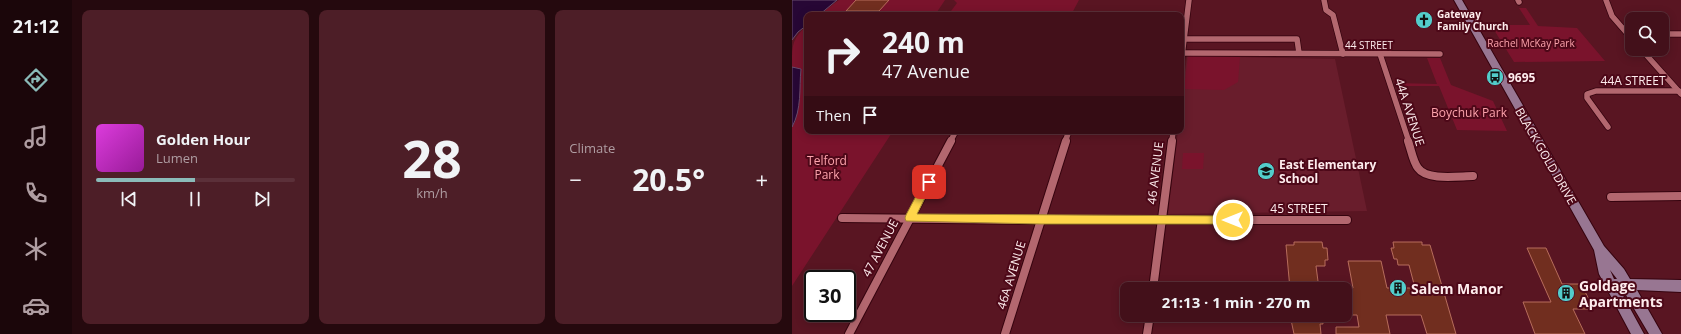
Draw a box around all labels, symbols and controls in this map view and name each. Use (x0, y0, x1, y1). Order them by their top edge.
place label: Gateway Family Church (1437, 7, 1509, 33)
church icon: Gateway Family Church (1414, 10, 1434, 30)
map controls (1625, 12, 1669, 56)
button: search (1625, 12, 1669, 56)
text: 21:12 (13, 14, 59, 38)
text: 240 m (882, 23, 965, 61)
icon: right (816, 28, 868, 80)
park label: Rachel McKay Park (1487, 36, 1575, 50)
street label: 44 STREET (1345, 38, 1393, 52)
text: 47 Avenue (882, 59, 970, 83)
icon: directions (22, 66, 50, 94)
bus stop icon: 9695 (1485, 67, 1505, 87)
place label: 9695 (1508, 69, 1536, 86)
street label: 44A STREET (1601, 72, 1666, 89)
street label: 44A AVENUE (1391, 76, 1429, 148)
icon: arrive (859, 104, 881, 126)
park label: Boychuk Park (1431, 104, 1508, 121)
text: Then (816, 105, 851, 125)
street label: BLACK GOLD DRIVE (1511, 105, 1581, 207)
text: 28 (402, 122, 462, 193)
icon: music (22, 123, 50, 151)
text: Golden Hour (156, 129, 250, 149)
text: Climate (569, 139, 615, 157)
street label: 46 AVENUE (1143, 141, 1167, 205)
text: Lumen (156, 149, 198, 167)
park label: Telford Park (807, 152, 847, 183)
place label: East Elementary School (1279, 156, 1376, 187)
text: 20.5° (632, 159, 705, 200)
school or university icon: East Elementary School (1256, 161, 1276, 181)
text: − (569, 164, 582, 194)
text: + (755, 164, 768, 194)
pin (912, 165, 946, 199)
icon: arrive (918, 171, 940, 193)
icon: phone (22, 179, 50, 207)
text: km/h (416, 184, 448, 202)
icon: previous (118, 188, 140, 210)
icon: pause (184, 188, 206, 210)
icon: next (251, 188, 273, 210)
position arrow (1212, 199, 1254, 241)
street label: 45 STREET (1270, 200, 1328, 217)
street label: 47 AVENUE (858, 216, 902, 280)
icon: climate (22, 235, 50, 263)
street label: 46A AVENUE (993, 239, 1029, 311)
speed limit sign: 30 (804, 270, 856, 322)
place label: Goldage Apartments (1579, 276, 1663, 311)
building icon: Salem Manor (1388, 278, 1408, 298)
place label: Salem Manor (1411, 279, 1504, 298)
building icon: Goldage Apartments (1556, 283, 1576, 303)
icon: car (22, 292, 50, 320)
text: 21:13 · 1 min · 270 m (1162, 292, 1310, 312)

